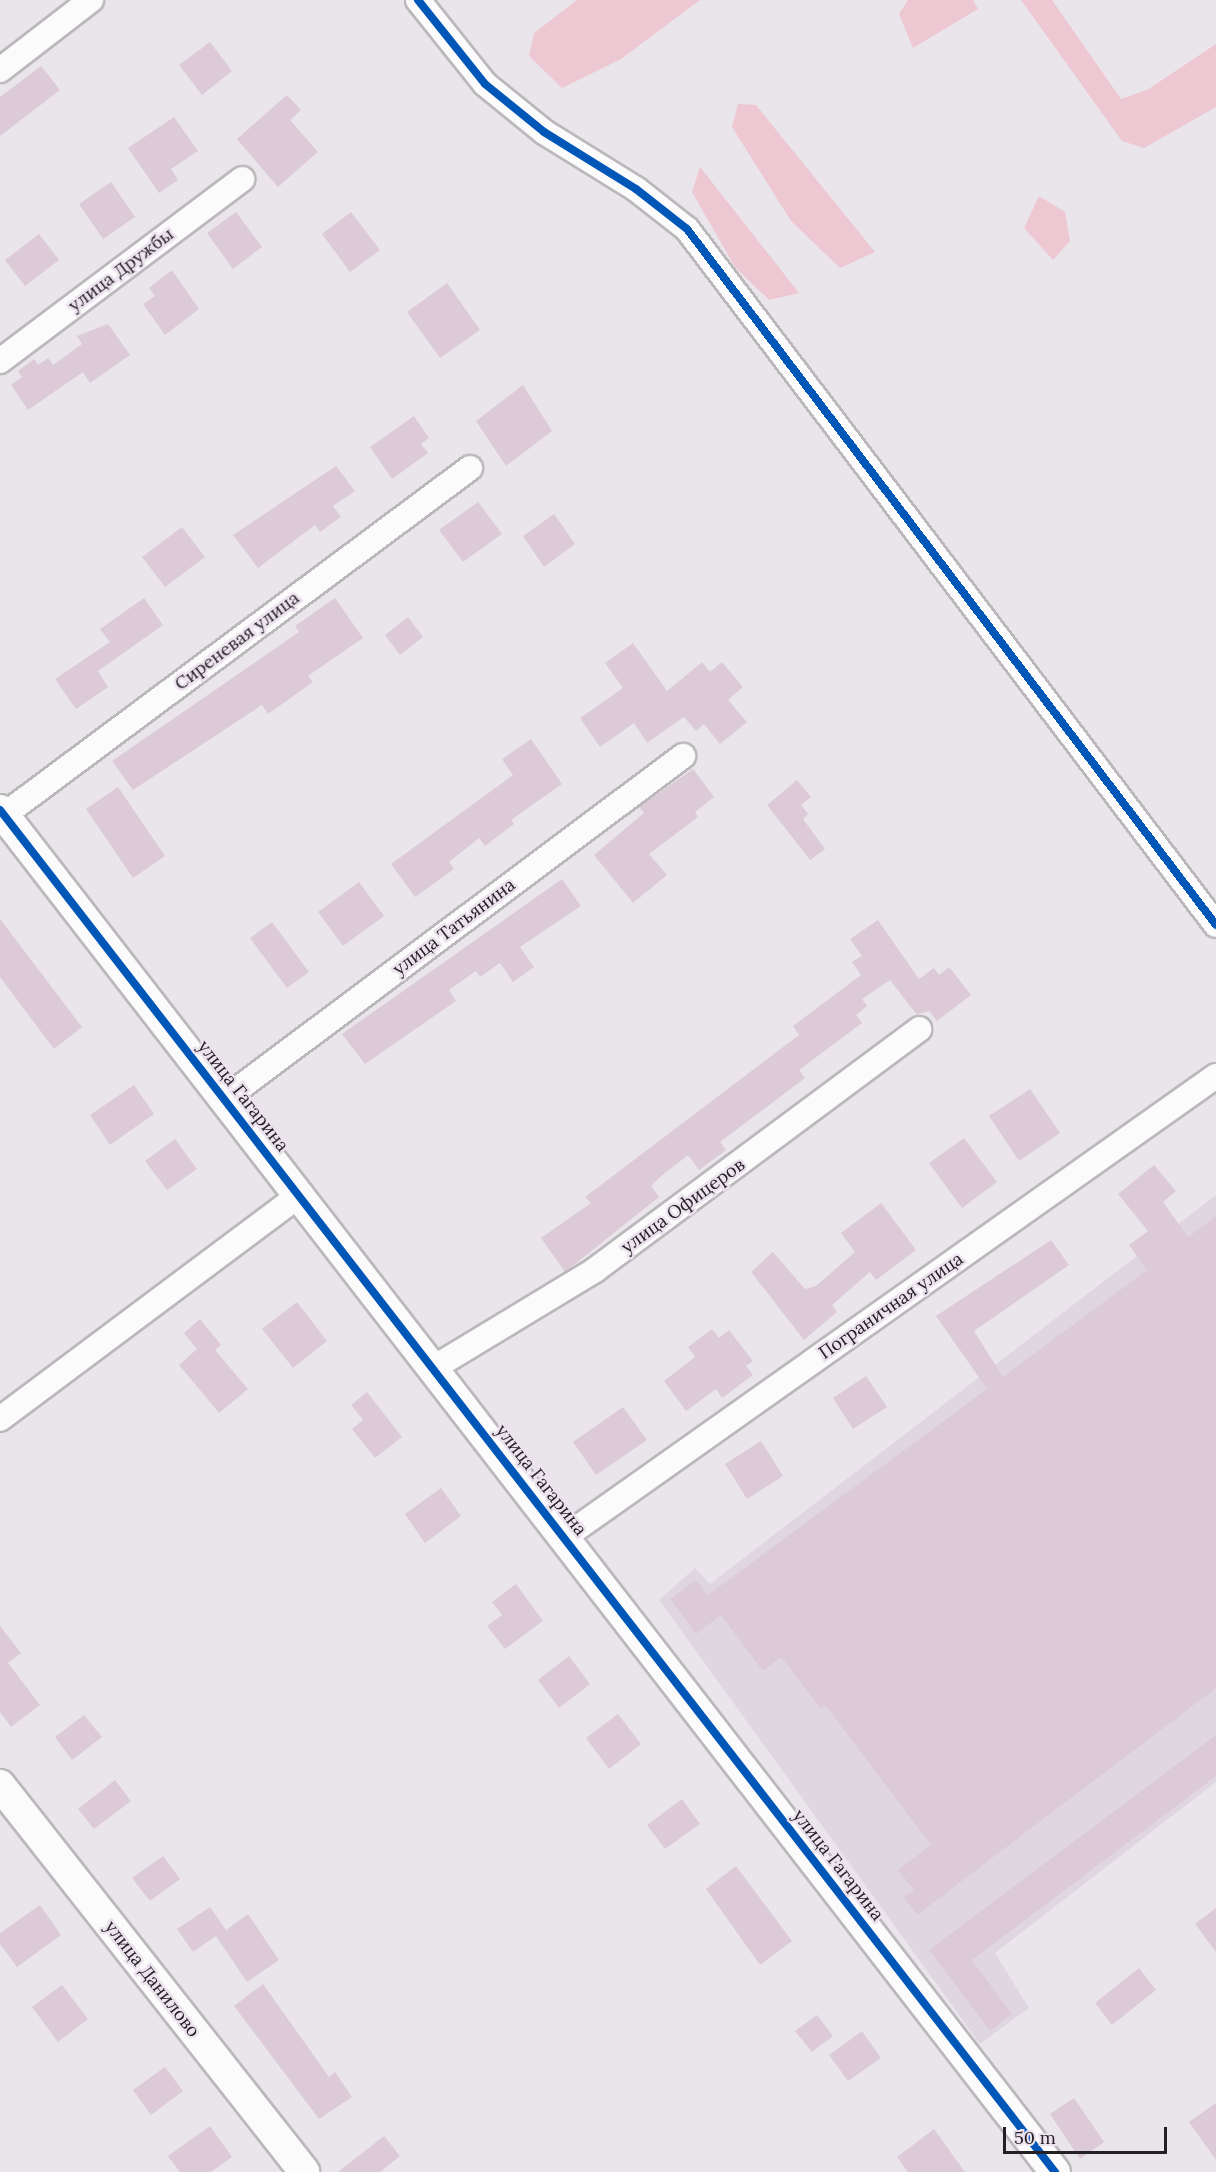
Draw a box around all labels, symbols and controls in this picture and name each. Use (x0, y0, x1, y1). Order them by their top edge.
street label: улица Дружбы (64, 223, 178, 317)
street label: Сиреневая улица (170, 587, 304, 695)
street label: улица Татьянина (389, 874, 519, 980)
street label: улица Гагарина (193, 1036, 293, 1156)
street label: улица Офицеров (617, 1154, 749, 1258)
street label: Пограничная улица (815, 1248, 967, 1364)
street label: улица Гагарина (491, 1420, 591, 1540)
street label: улица Гагарина (788, 1805, 888, 1925)
street label: улица Данилово (100, 1916, 204, 2042)
scale bar (1006, 2115, 1170, 2153)
text: 50 m (1014, 2126, 1056, 2149)

